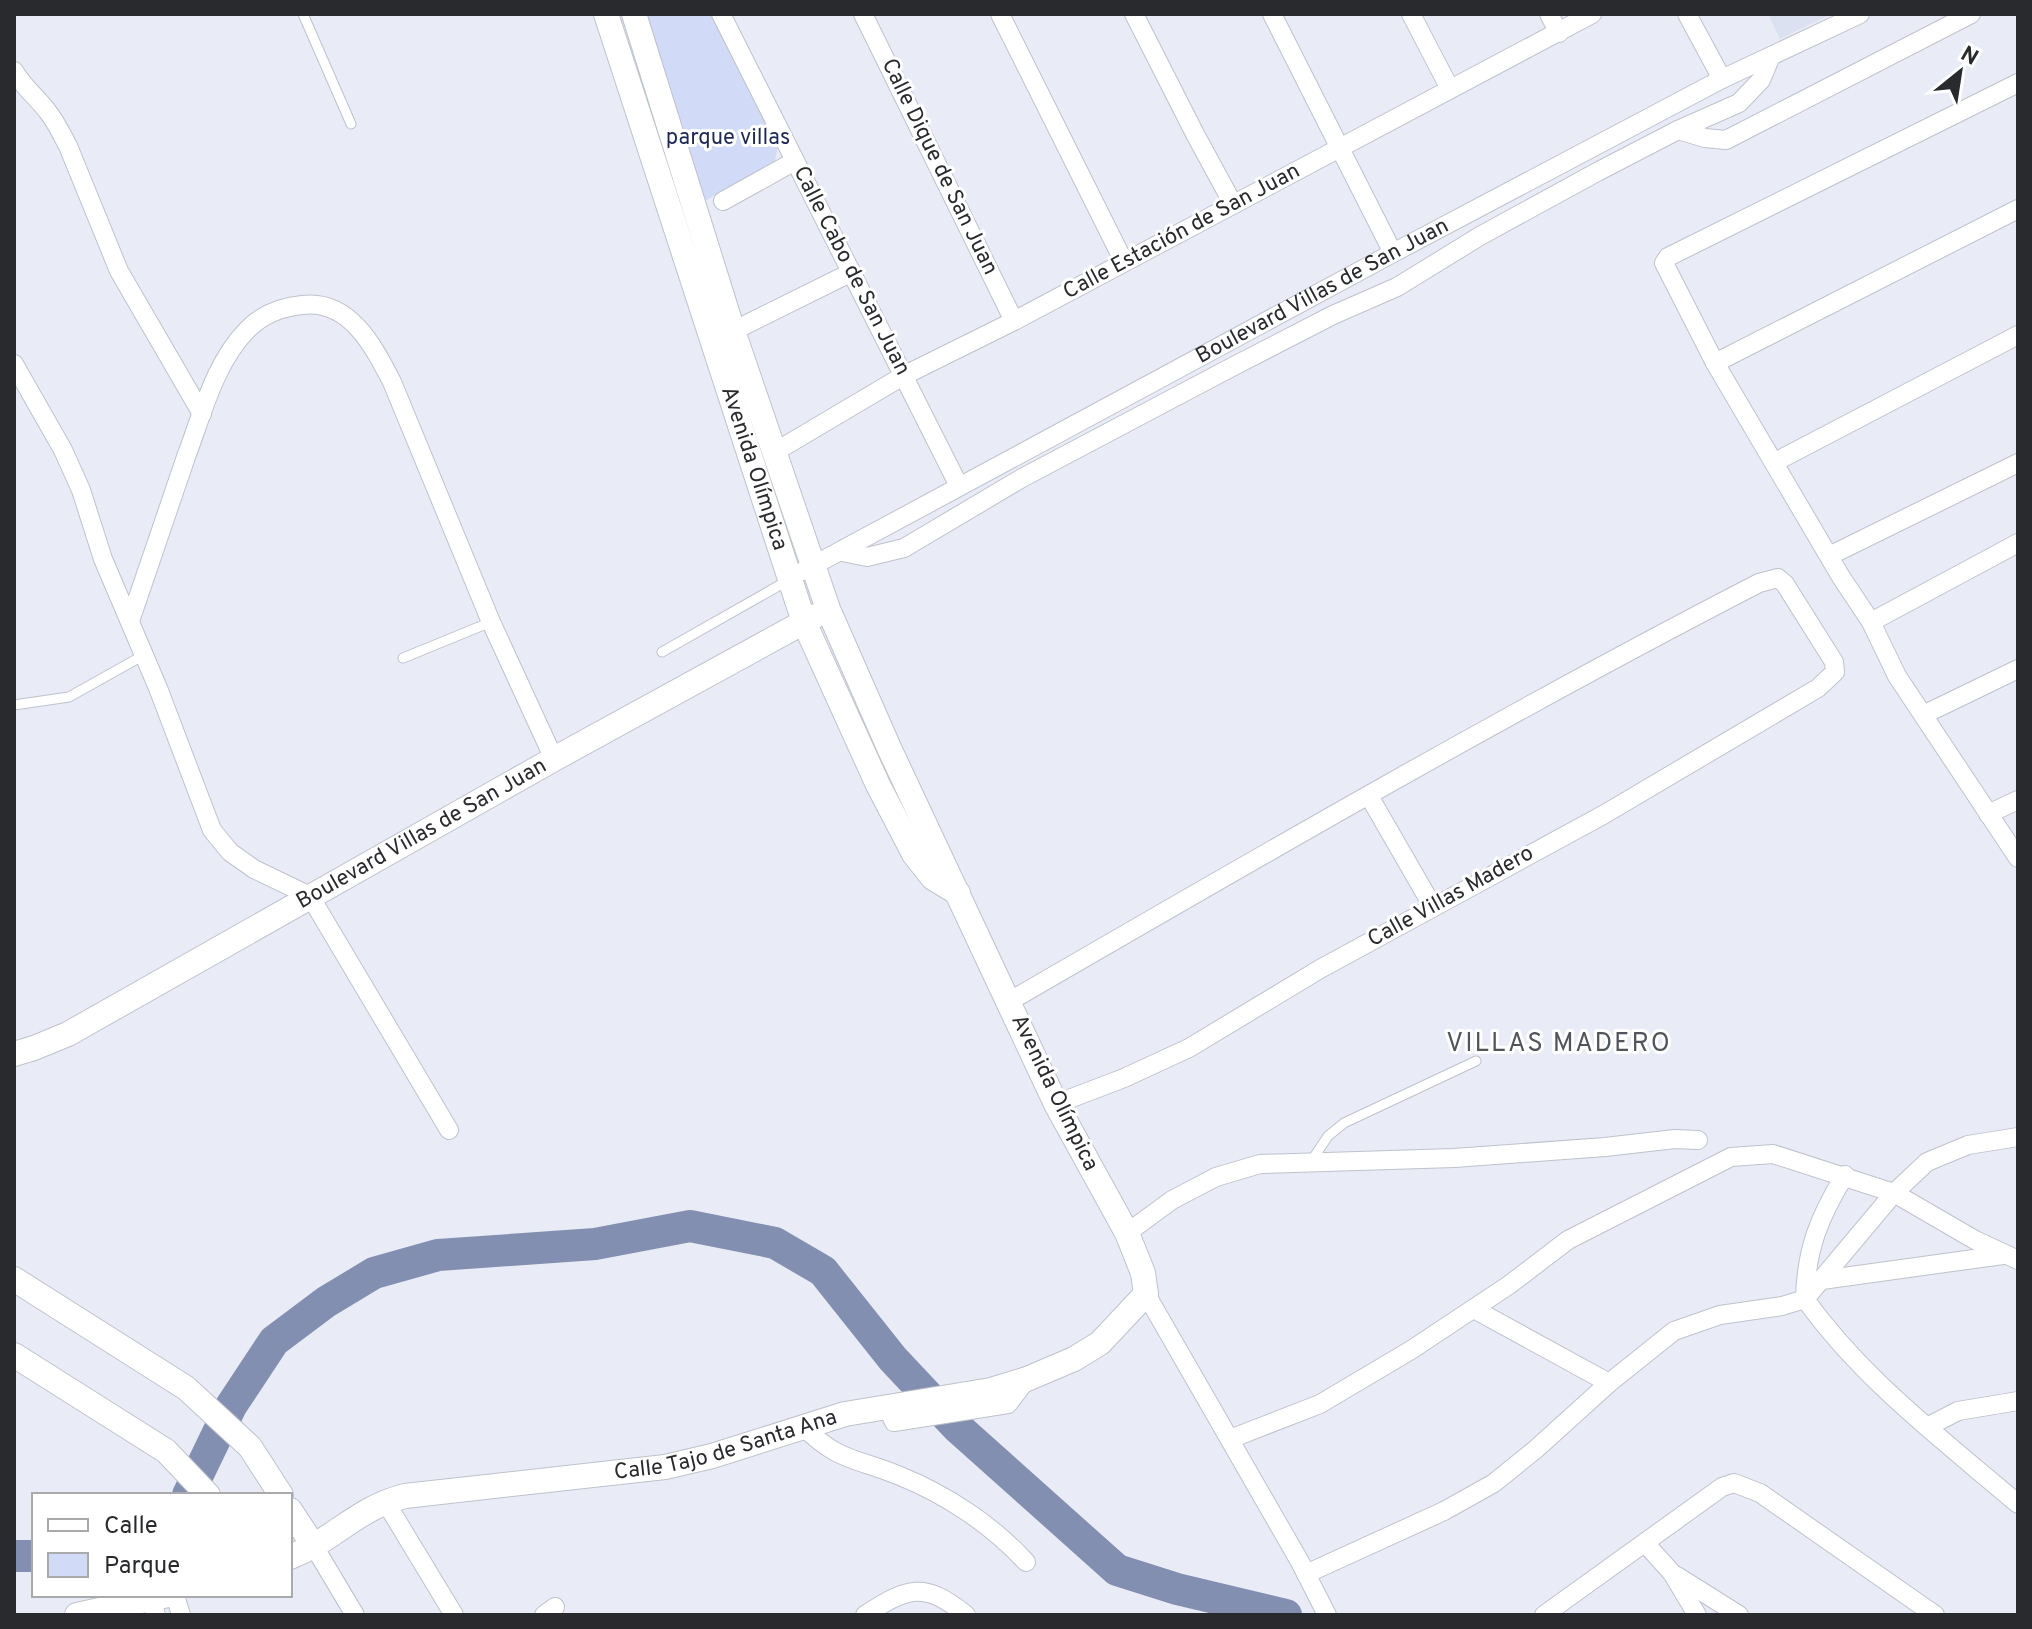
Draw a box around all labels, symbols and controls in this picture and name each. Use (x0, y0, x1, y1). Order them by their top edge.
north arrow (1920, 32, 2000, 112)
text: N (1955, 41, 1982, 72)
street label: Calle Dique de San Juan (875, 54, 1003, 280)
park label: parque villas (666, 125, 790, 152)
street label: Calle Estación de San Juan (1059, 158, 1305, 306)
street label: Calle Cabo de San Juan (787, 162, 915, 380)
street label: Boulevard Villas de San Juan (1191, 212, 1454, 370)
street label: Avenida Olímpica (715, 383, 793, 554)
street label: Boulevard Villas de San Juan (292, 752, 552, 915)
street label: Calle Villas Madero (1363, 840, 1539, 954)
street label: Avenida Olímpica (1004, 1010, 1104, 1176)
district label: VILLAS MADERO (1446, 1028, 1672, 1061)
street label: Calle Tajo de Santa Ana (613, 1404, 840, 1486)
legend (32, 1493, 292, 1597)
text: Calle (104, 1512, 158, 1542)
text: Parque (104, 1552, 180, 1582)

